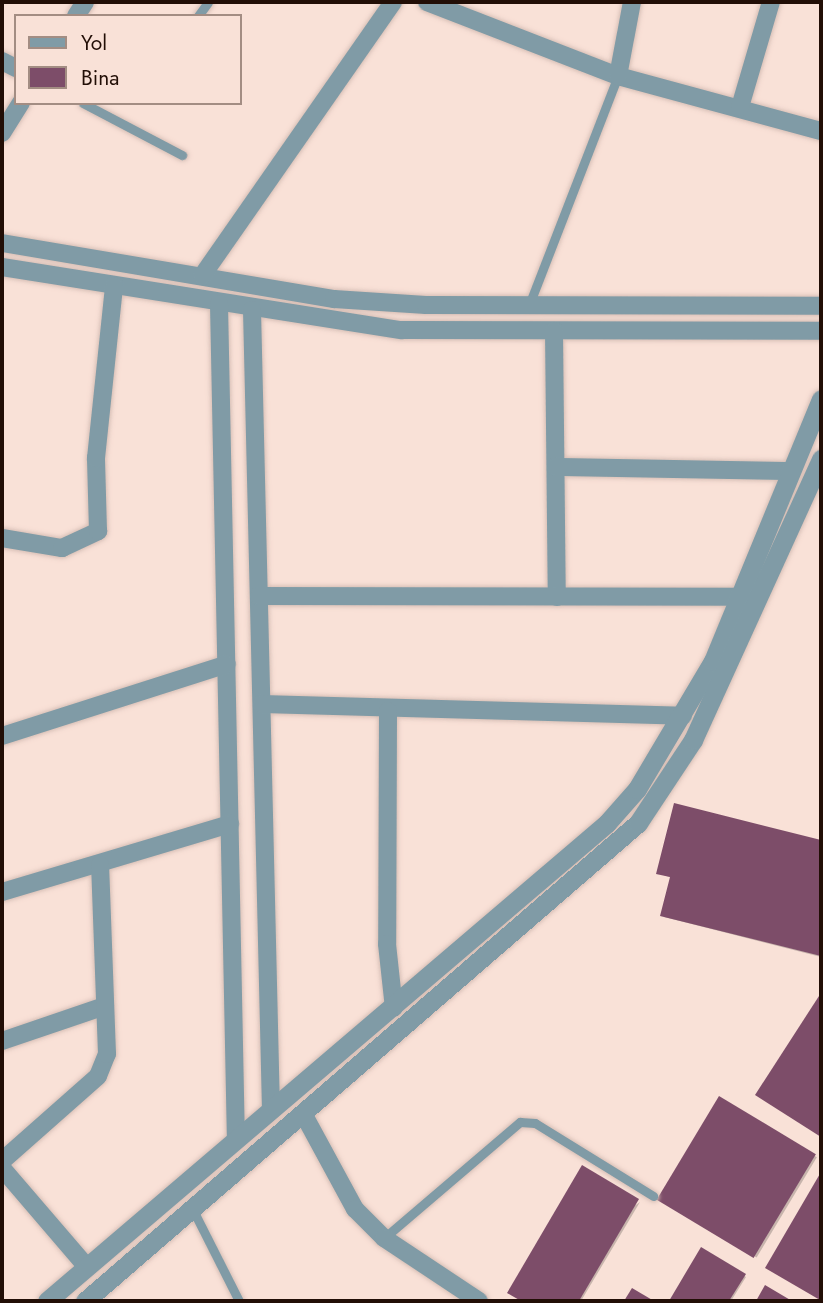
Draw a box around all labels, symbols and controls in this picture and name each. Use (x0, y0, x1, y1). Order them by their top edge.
legend (14, 14, 242, 105)
text: Yol (81, 28, 107, 58)
text: Bina (81, 63, 119, 93)

